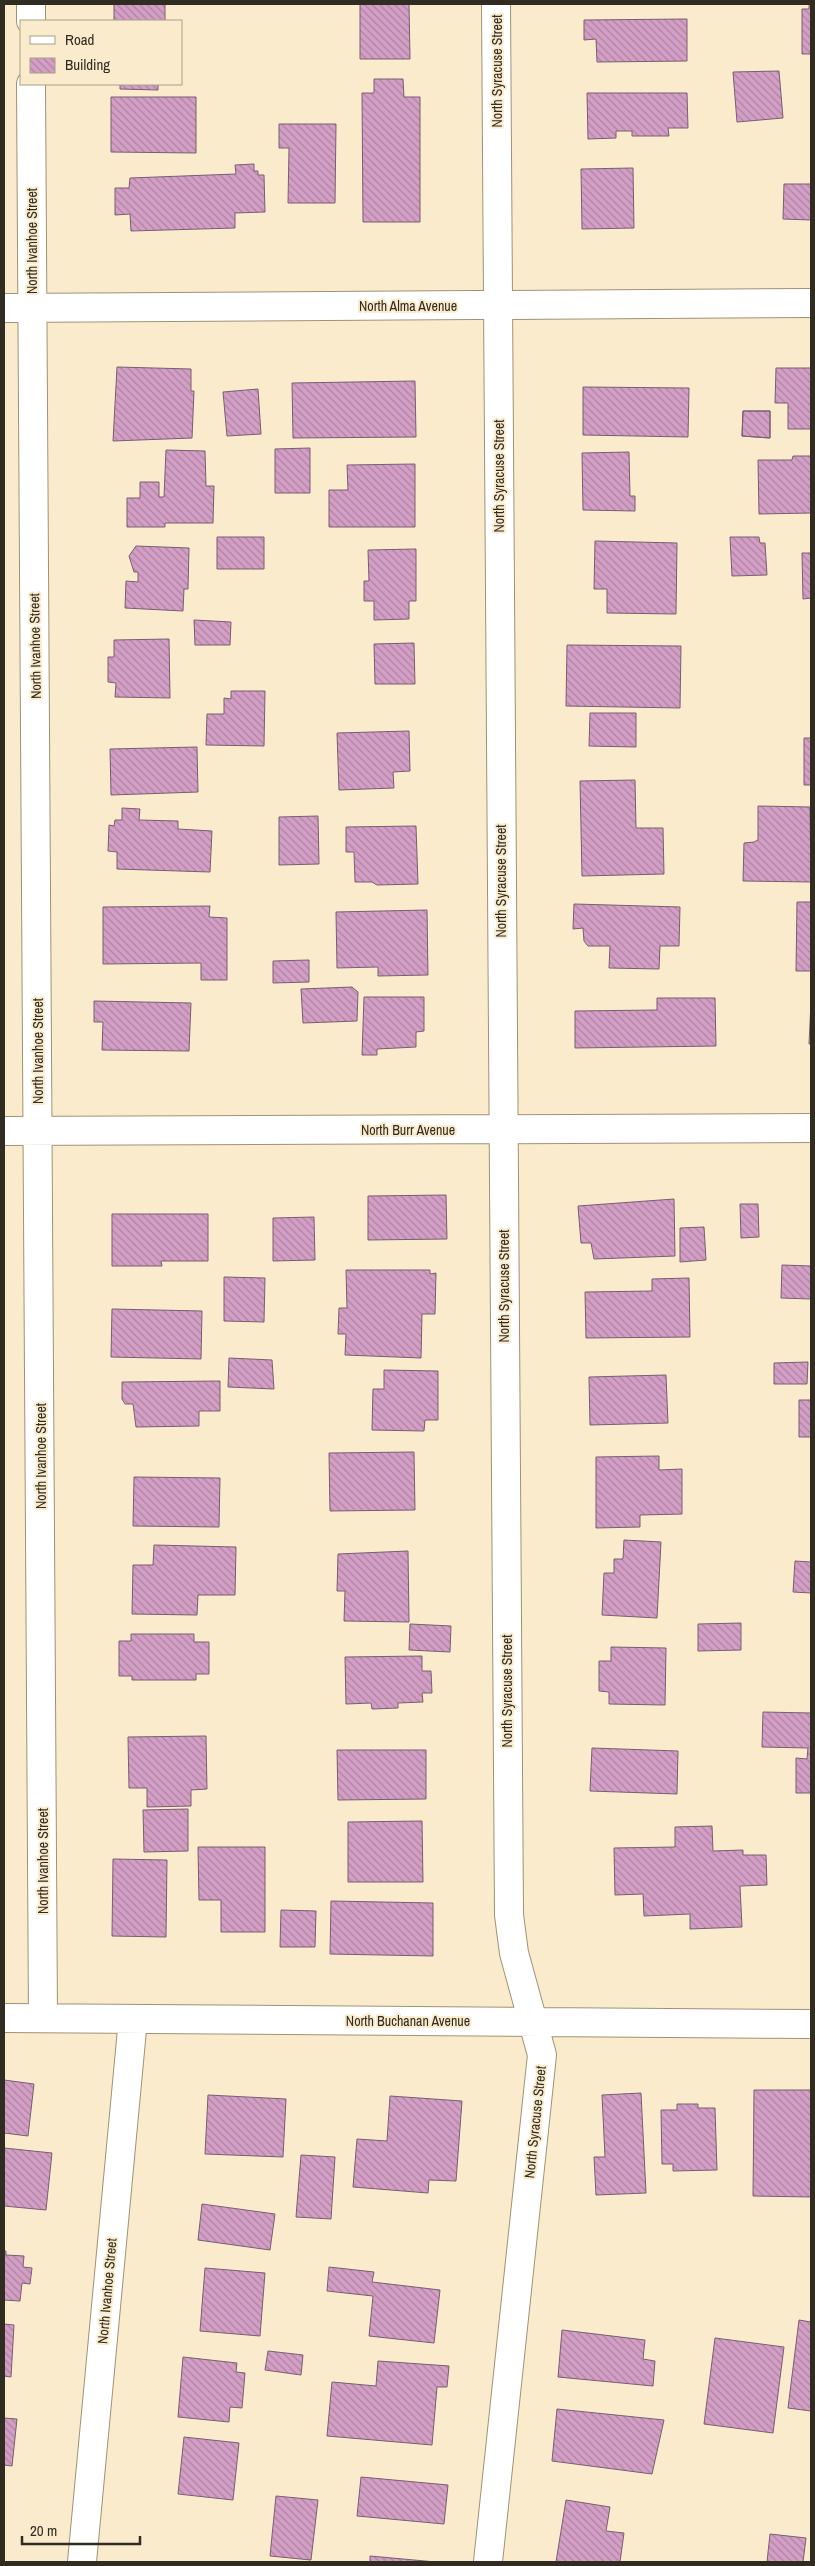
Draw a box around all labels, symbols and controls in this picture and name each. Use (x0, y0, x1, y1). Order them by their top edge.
street label: North Syracuse Street (488, 15, 506, 127)
legend (20, 20, 182, 85)
text: Road (65, 29, 94, 50)
text: Building (65, 54, 110, 75)
street label: North Ivanhoe Street (23, 188, 41, 294)
street label: North Alma Avenue (359, 297, 457, 315)
street label: North Syracuse Street (490, 420, 508, 532)
street label: North Ivanhoe Street (25, 593, 45, 699)
street label: North Syracuse Street (492, 825, 510, 937)
street label: North Ivanhoe Street (29, 998, 47, 1104)
street label: North Burr Avenue (361, 1121, 455, 1139)
street label: North Syracuse Street (495, 1230, 513, 1342)
street label: North Ivanhoe Street (32, 1403, 50, 1509)
street label: North Syracuse Street (498, 1635, 516, 1747)
street label: North Ivanhoe Street (34, 1808, 52, 1914)
street label: North Buchanan Avenue (346, 2012, 470, 2030)
street label: North Syracuse Street (520, 2065, 550, 2179)
street label: North Ivanhoe Street (93, 2237, 121, 2345)
scale bar (22, 2514, 140, 2546)
text: 20 m (30, 2520, 57, 2541)

